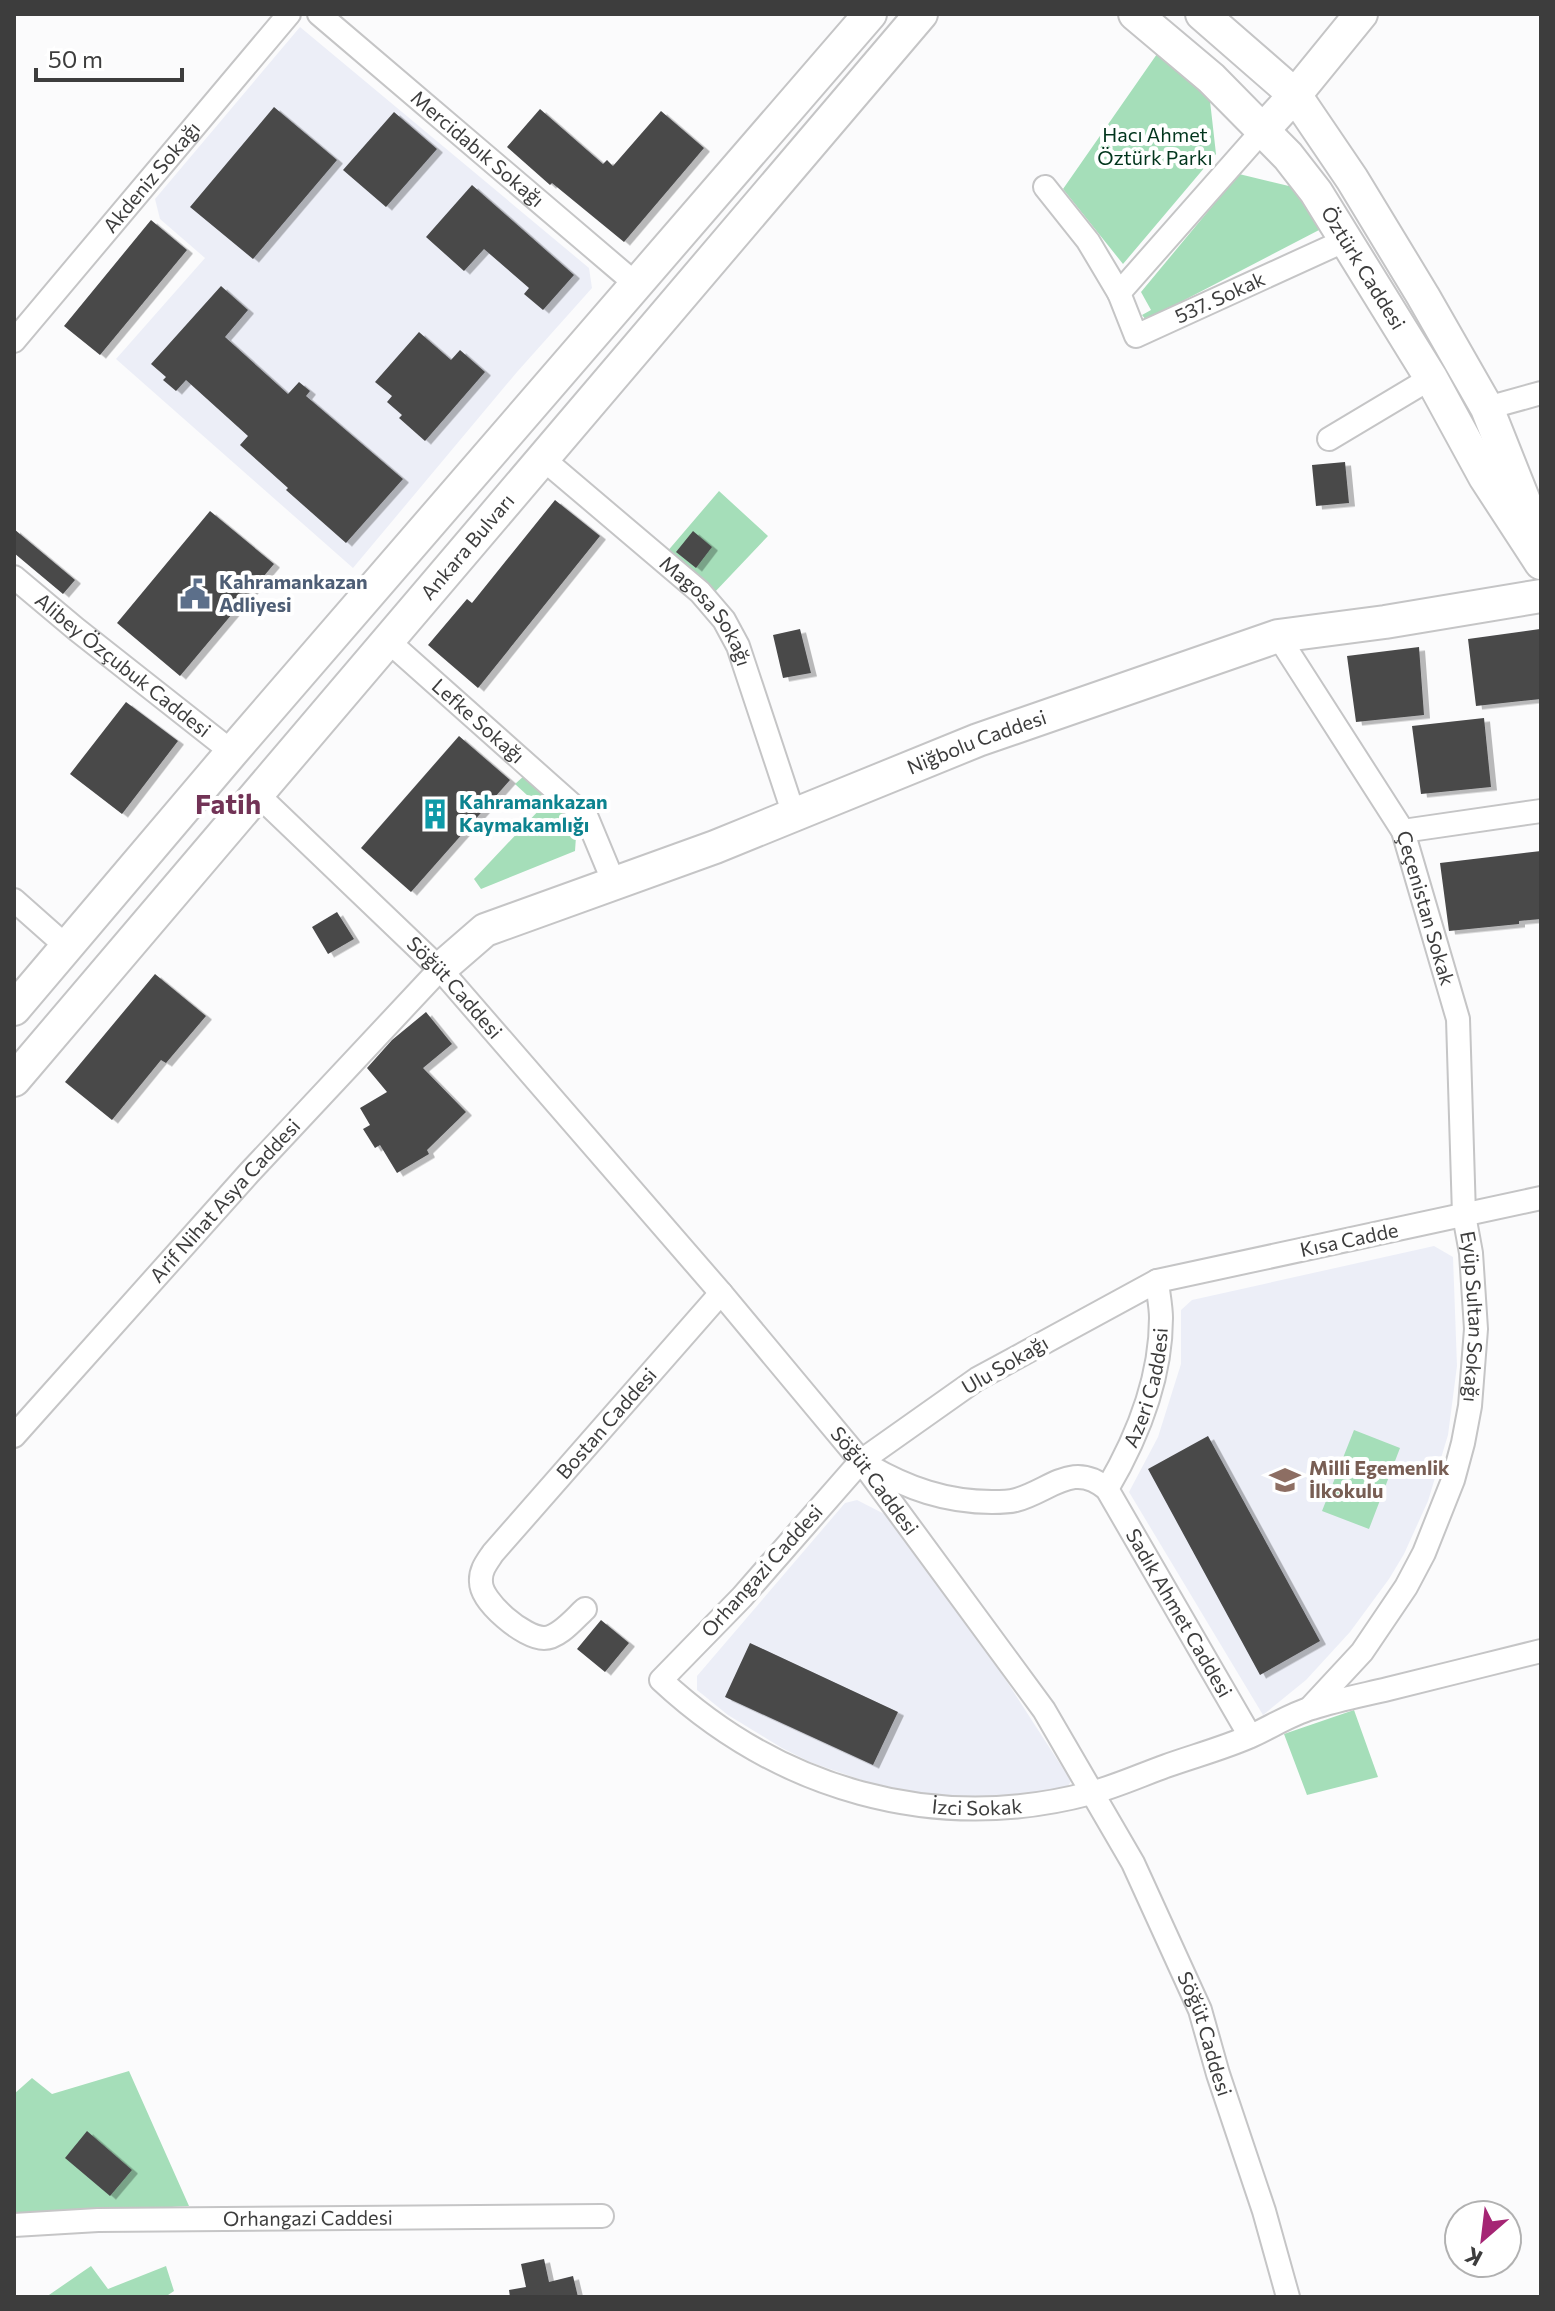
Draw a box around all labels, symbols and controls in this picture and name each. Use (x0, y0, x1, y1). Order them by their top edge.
scale bar (36, 32, 182, 82)
text: 50 m (48, 44, 103, 73)
street label: Mercidabık Sokağı (407, 85, 549, 211)
street label: Akdeniz Sokağı (97, 116, 204, 237)
park label: Hacı Ahmet Öztürk Parkı (1097, 122, 1213, 169)
street label: Öztürk Caddesi (1317, 201, 1411, 334)
street label: 537. Sokak (1171, 266, 1268, 328)
street label: Ankara Bulvarı (415, 488, 519, 604)
street label: Magosa Sokağı (655, 550, 757, 669)
place label: Kahramankazan Adliyesi (219, 569, 368, 616)
public building icon: Kahramankazan Adliyesi (178, 577, 212, 611)
street label: Alibey Özçubuk Caddesi (31, 587, 216, 742)
street label: Lefke Sokağı (428, 673, 530, 768)
street label: Niğbolu Caddesi (903, 704, 1049, 779)
district label: Fatih (195, 786, 261, 820)
place label: Kahramankazan Kaymakamlığı (459, 789, 608, 836)
building icon: Kahramankazan Kaymakamlığı (418, 797, 452, 831)
street label: Çeçenistan Sokak (1393, 828, 1461, 988)
street label: Söğüt Caddesi (402, 931, 508, 1043)
street label: Arif Nihat Asya Caddesi (144, 1113, 304, 1287)
street label: Kısa Cadde (1298, 1217, 1400, 1261)
street label: Eyüp Sultan Sokağı (1456, 1229, 1489, 1403)
street label: Azeri Caddesi (1118, 1327, 1172, 1451)
street label: Ulu Sokağı (957, 1330, 1052, 1398)
street label: Bostan Caddesi (551, 1362, 661, 1483)
street label: Söğüt Caddesi (826, 1421, 924, 1539)
place label: Milli Egemenlik İlkokulu (1309, 1455, 1450, 1502)
school or university icon: Milli Egemenlik İlkokulu (1268, 1463, 1302, 1497)
street label: Orhangazi Caddesi (696, 1499, 827, 1641)
street label: Sadık Ahmet Caddesi (1122, 1524, 1238, 1701)
street label: İzci Sokak (931, 1793, 1023, 1819)
street label: Söğüt Caddesi (1173, 1968, 1238, 2099)
north arrow (1443, 2199, 1523, 2279)
street label: Orhangazi Caddesi (223, 2205, 393, 2230)
text: K (1460, 2242, 1487, 2273)

